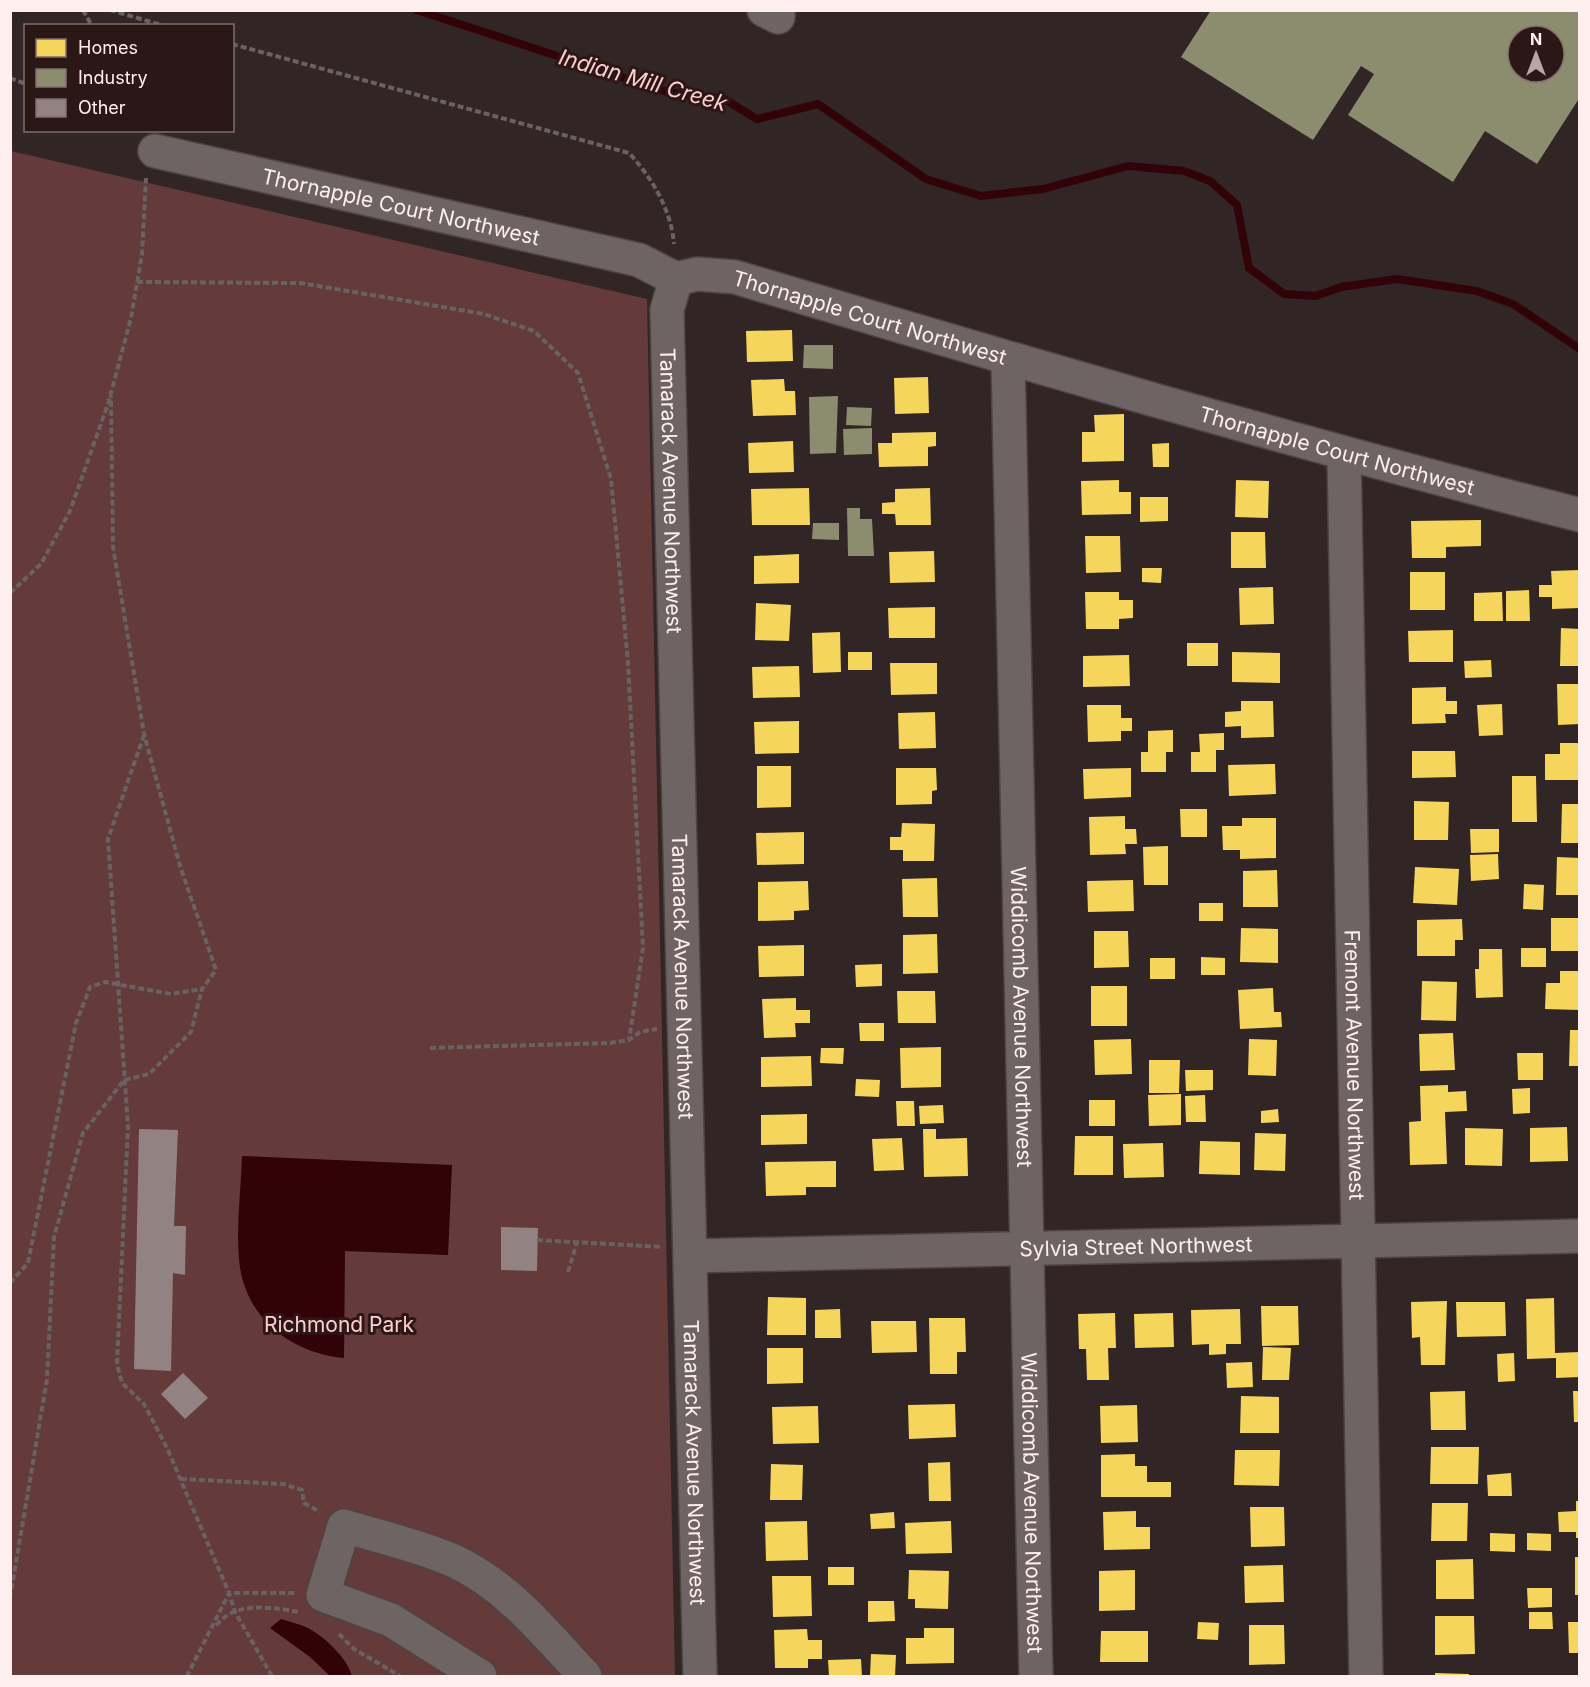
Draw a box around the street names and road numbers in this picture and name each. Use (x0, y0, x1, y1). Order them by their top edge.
street label: Thornapple Court Northwest (259, 163, 542, 250)
street label: Thornapple Court Northwest (730, 265, 1010, 369)
street label: Tamarack Avenue Northwest (655, 347, 687, 634)
street label: Thornapple Court Northwest (1197, 401, 1478, 500)
street label: Tamarack Avenue Northwest (667, 833, 699, 1120)
street label: Widdicomb Avenue Northwest (1006, 866, 1038, 1168)
street label: Fremont Avenue Northwest (1340, 929, 1370, 1200)
street label: Sylvia Street Northwest (1019, 1231, 1253, 1261)
street label: Tamarack Avenue Northwest (679, 1319, 711, 1606)
street label: Widdicomb Avenue Northwest (1017, 1352, 1048, 1654)

